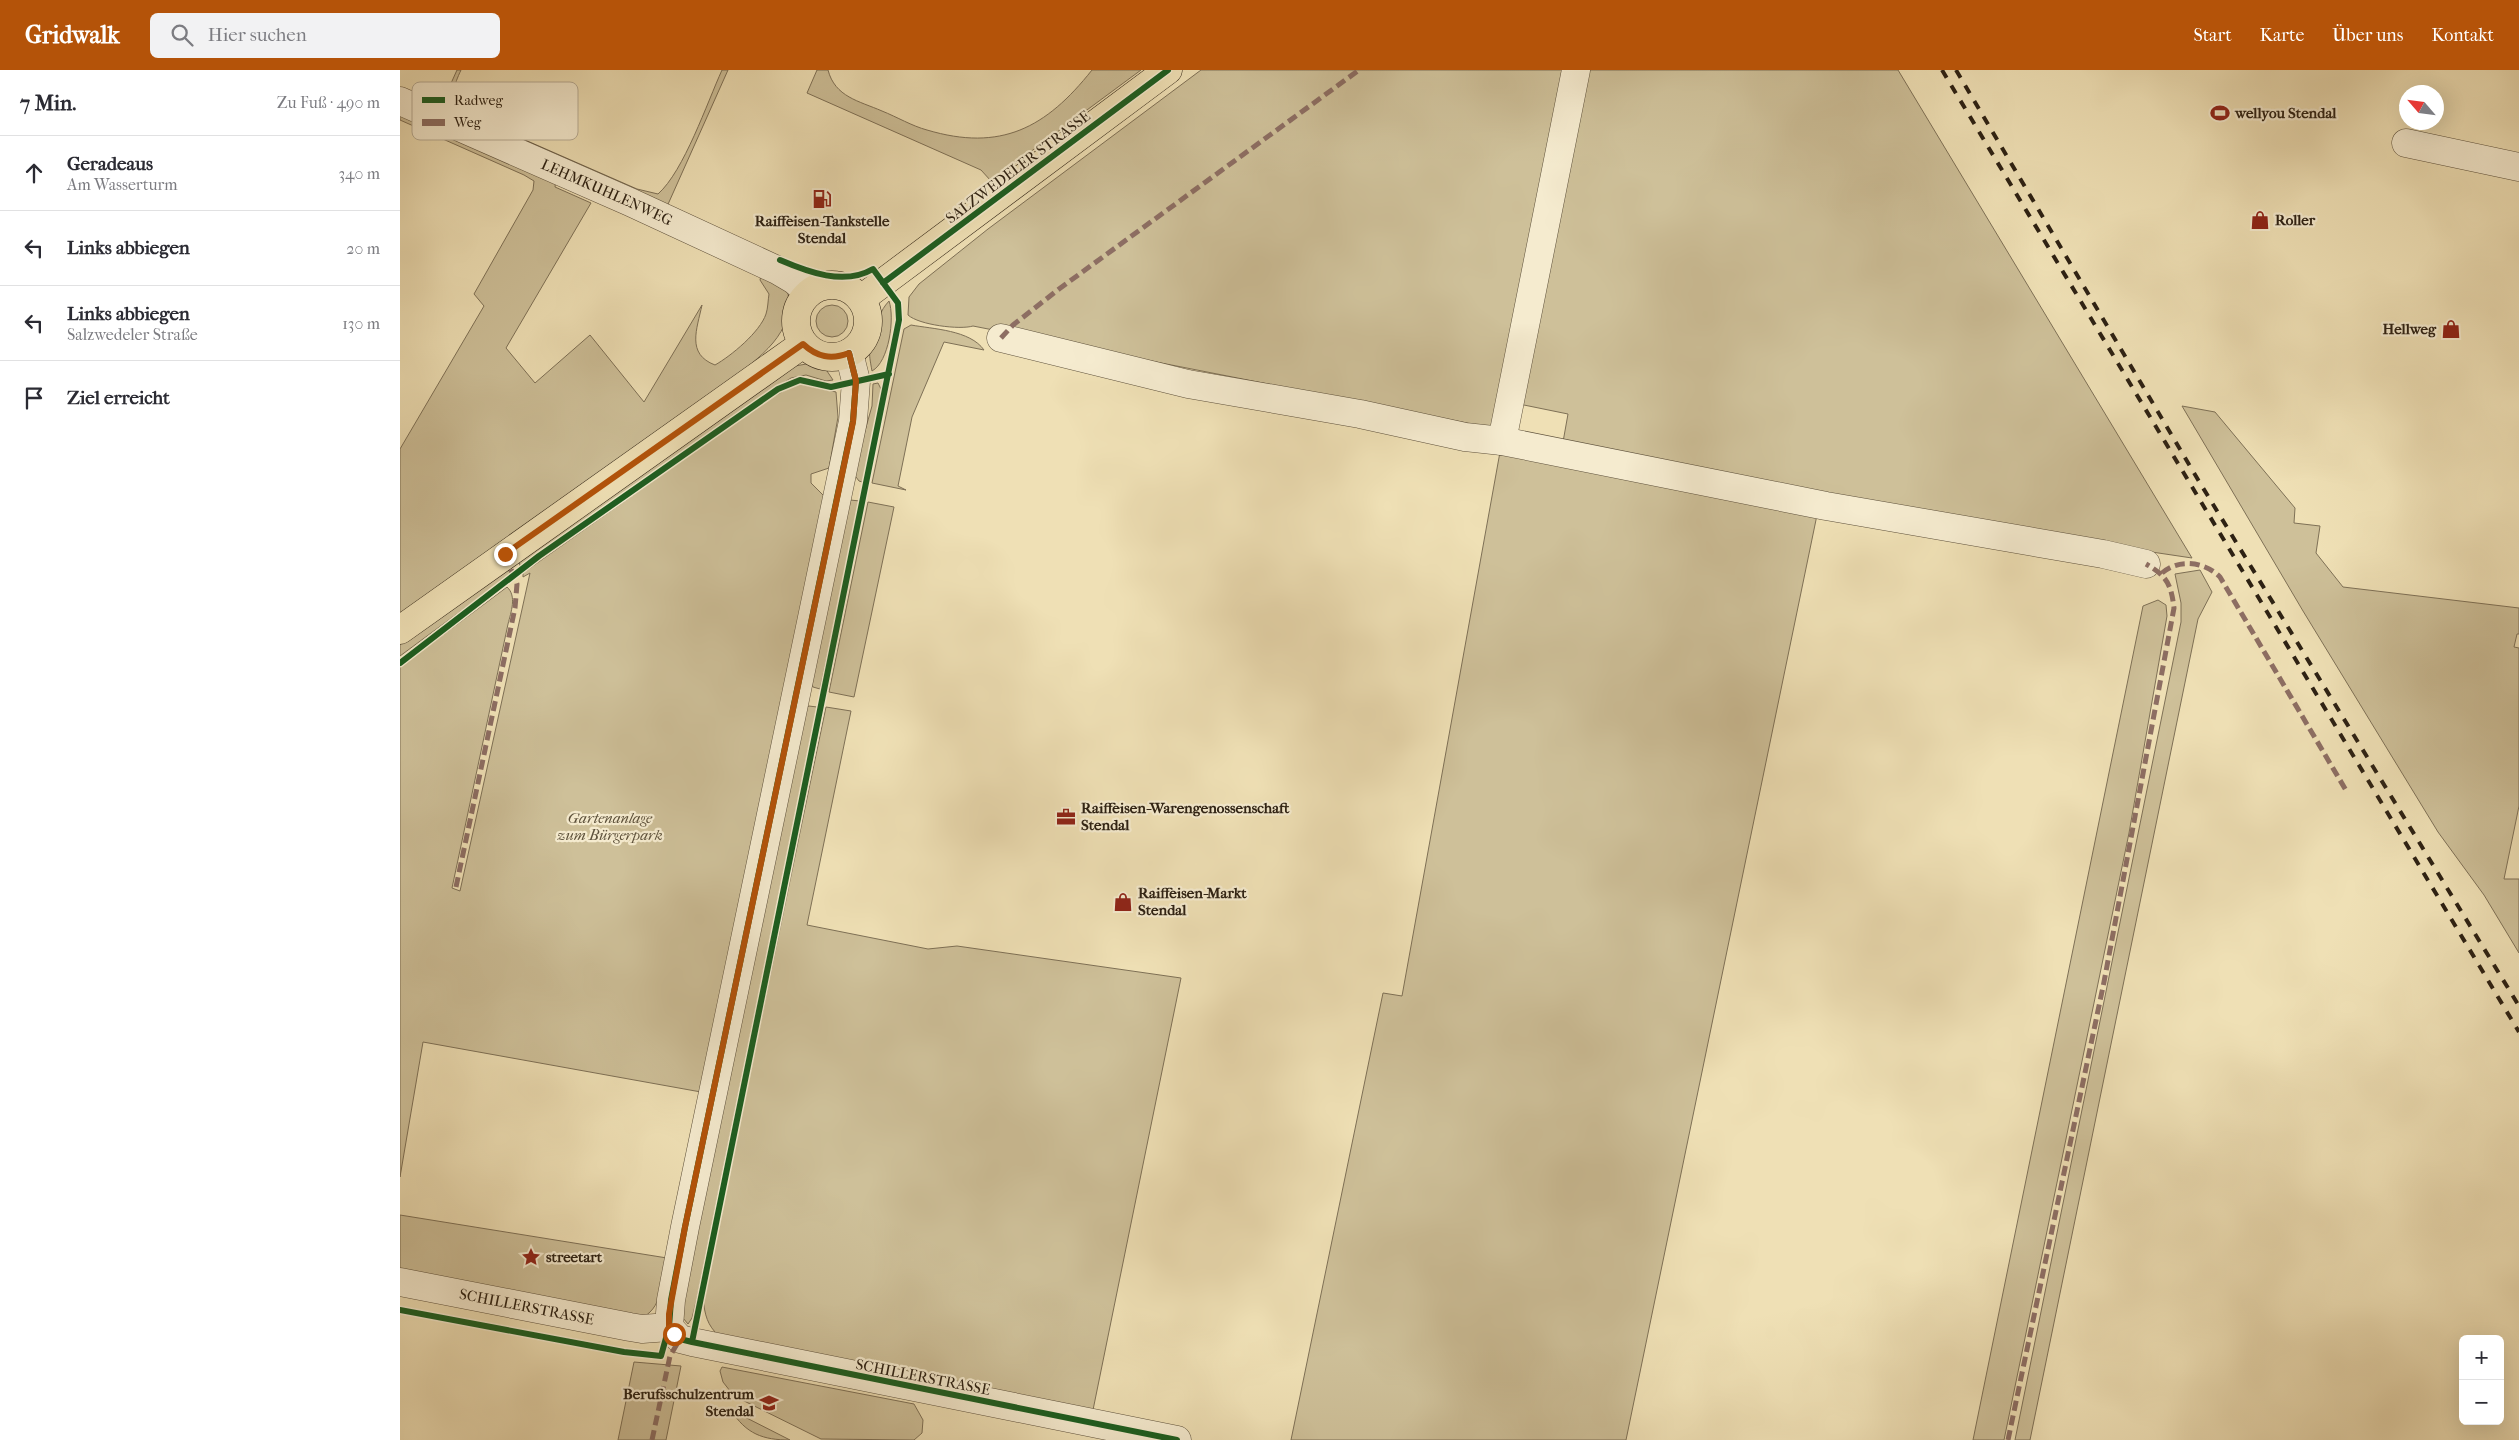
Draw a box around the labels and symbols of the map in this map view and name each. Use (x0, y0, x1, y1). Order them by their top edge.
legend (412, 82, 578, 140)
north arrow (2399, 85, 2444, 130)
text: Radweg (454, 92, 503, 109)
sports icon: wellyou Stendal (2209, 102, 2231, 124)
place label: wellyou Stendal (2234, 104, 2337, 122)
street label: SALZWEDELER STRASSE (942, 107, 1094, 227)
text: Weg (453, 114, 482, 131)
street label: LEHMKUHLENWEG (538, 155, 676, 230)
fuel station icon: Raiffeisen-Tankstelle Stendal (811, 188, 833, 210)
shop icon: Roller (2249, 209, 2271, 231)
place label: Roller (2275, 211, 2316, 229)
place label: Raiffeisen-Tankstelle Stendal (755, 212, 890, 247)
shop icon: Hellweg (2440, 318, 2462, 340)
place label: Hellweg (2383, 320, 2437, 338)
route end (494, 543, 517, 566)
place label: Raiffeisen-Warengenossenschaft Stendal (1081, 799, 1290, 834)
office icon: Raiffeisen-Warengenossenschaft Stendal (1055, 806, 1077, 828)
park label: Gartenanlage zum Bürgerpark (557, 809, 663, 844)
place label: Raiffeisen-Markt Stendal (1138, 884, 1247, 919)
shop icon: Raiffeisen-Markt Stendal (1112, 891, 1134, 913)
place icon: streetart (520, 1246, 542, 1268)
place label: streetart (546, 1248, 603, 1266)
street label: SCHILLERSTRASSE (458, 1285, 595, 1329)
route start (663, 1323, 686, 1346)
street label: SCHILLERSTRASSE (854, 1355, 992, 1399)
place label: Berufsschulzentrum Stendal (623, 1385, 755, 1420)
school or university icon: Berufsschulzentrum Stendal (758, 1392, 780, 1414)

